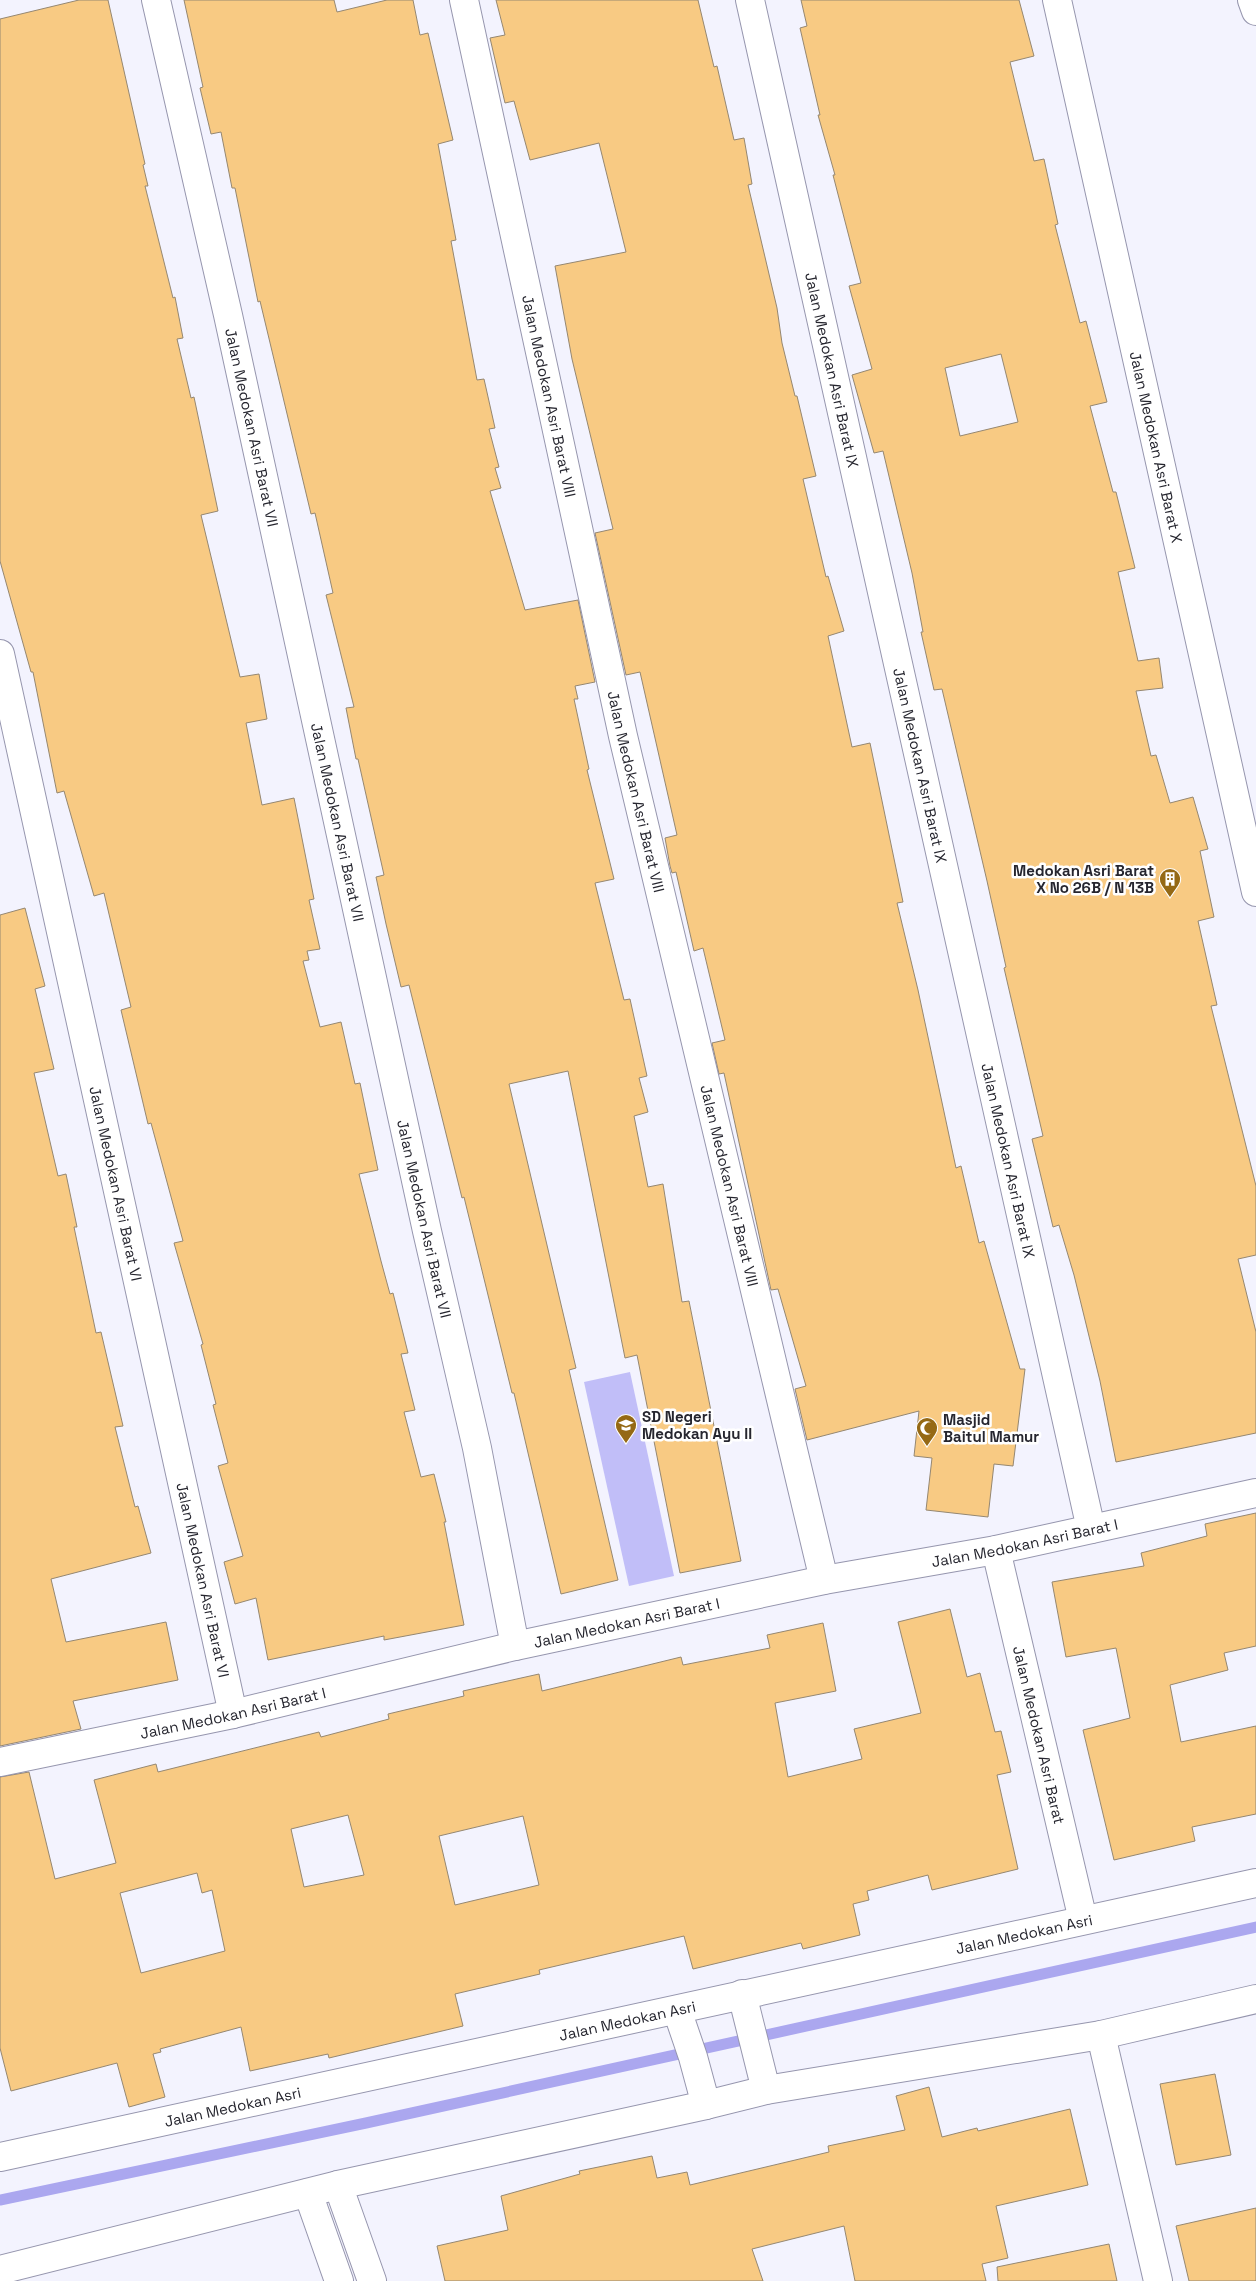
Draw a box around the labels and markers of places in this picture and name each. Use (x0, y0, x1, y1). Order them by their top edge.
place label: Medokan Asri Barat X No 26B / N 13B (1013, 861, 1154, 897)
building icon: Medokan Asri Barat X No 26B / N 13B (1158, 867, 1182, 898)
place label: SD Negeri Medokan Ayu II (642, 1407, 752, 1443)
place label: Masjid Baitul Mamur (943, 1410, 1039, 1446)
school or university icon: SD Negeri Medokan Ayu II (614, 1413, 638, 1444)
mosque icon: Masjid Baitul Mamur (915, 1416, 939, 1447)

